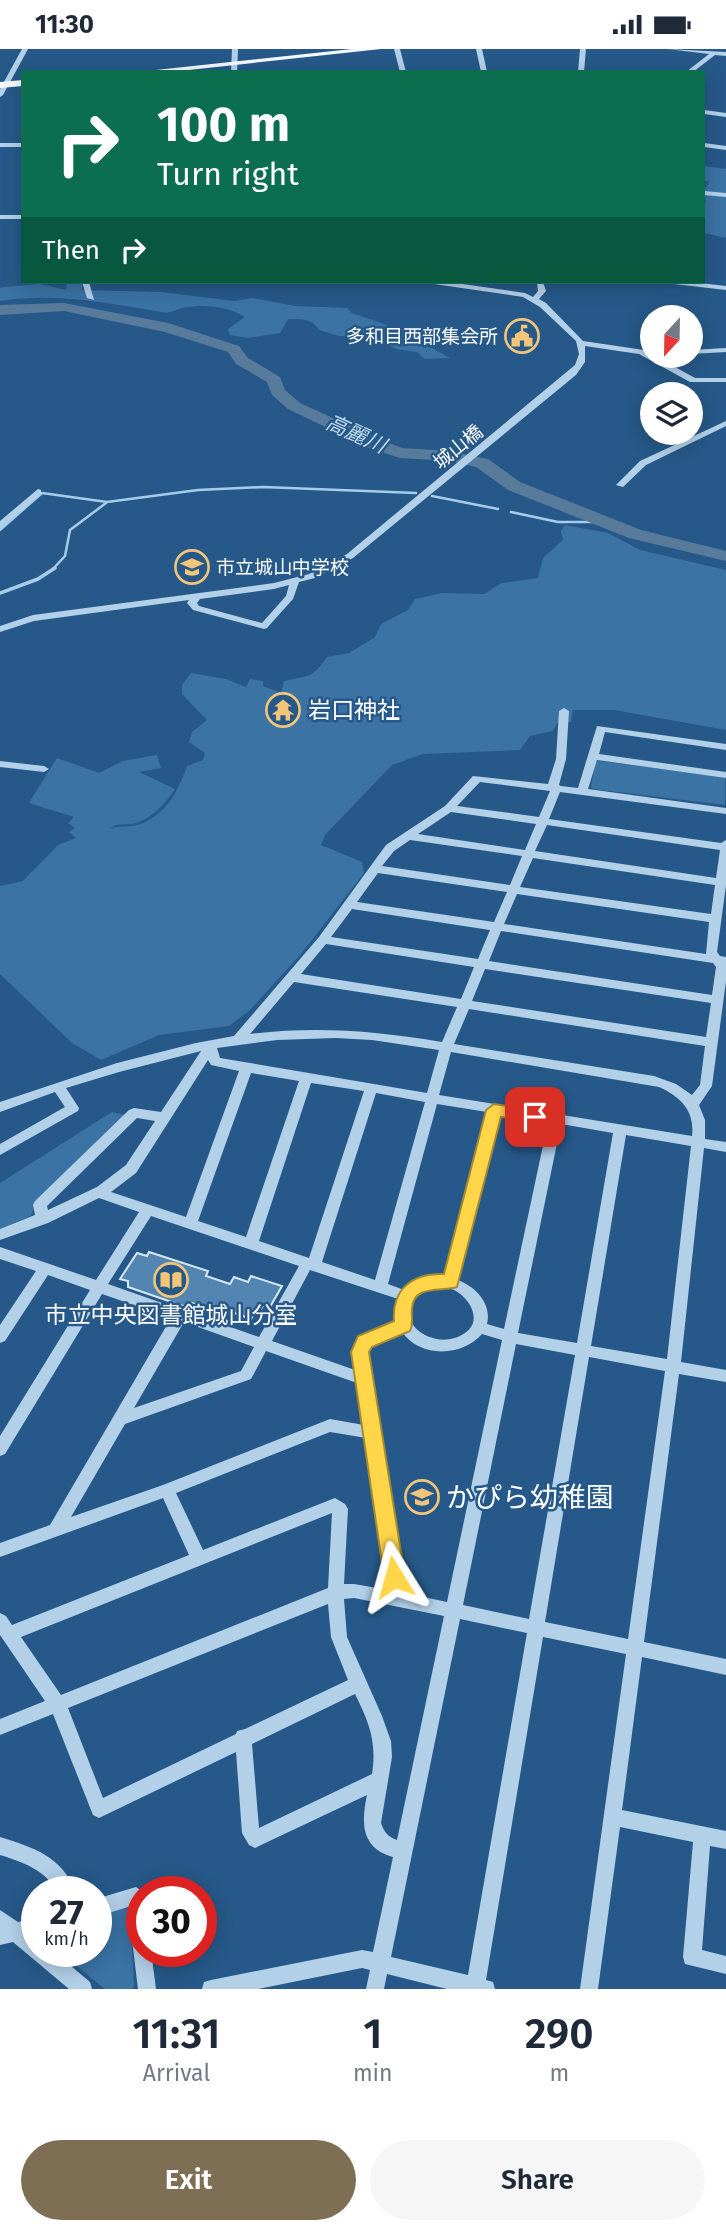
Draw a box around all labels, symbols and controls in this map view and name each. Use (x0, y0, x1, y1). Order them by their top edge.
text: 11:30 (35, 9, 94, 40)
text: 100 m (157, 95, 290, 154)
icon: right (42, 98, 133, 189)
text: Turn right (157, 155, 299, 193)
icon: right (114, 231, 152, 269)
text: Then (42, 235, 100, 266)
north arrow (640, 305, 704, 367)
map controls (640, 305, 703, 445)
public building icon: 多和目西部集会所 (503, 317, 541, 355)
place label: 多和目西部集会所 (346, 325, 498, 348)
button: layers (640, 382, 703, 445)
water label: 高麗川 (322, 409, 392, 460)
street label: 城山橋 (429, 420, 487, 474)
school or university icon: 市立城山中学校 (173, 548, 211, 586)
place label: 市立城山中学校 (216, 556, 349, 579)
temple icon: 岩口神社 (264, 691, 302, 729)
place label: 岩口神社 (308, 696, 400, 724)
pin (505, 1087, 565, 1147)
icon: arrive (516, 1098, 554, 1136)
library icon: 市立中央図書館城山分室 (152, 1261, 190, 1299)
place label: 市立中央図書館城山分室 (45, 1301, 298, 1329)
school or university icon: かぴら幼稚園 (403, 1478, 441, 1516)
place label: かぴら幼稚園 (446, 1481, 614, 1514)
position arrow (357, 1540, 431, 1614)
speed limit sign: 30 (126, 1876, 217, 1967)
text: 27 (49, 1891, 84, 1933)
text: km/h (44, 1928, 89, 1950)
text: 11:31 (132, 2009, 220, 2059)
text: 1 (363, 2009, 382, 2059)
text: 290 (525, 2009, 594, 2059)
text: Arrival (143, 2059, 210, 2087)
text: min (353, 2059, 393, 2087)
text: m (549, 2059, 569, 2087)
button: Exit (21, 2140, 356, 2220)
button: Share (370, 2140, 705, 2220)

